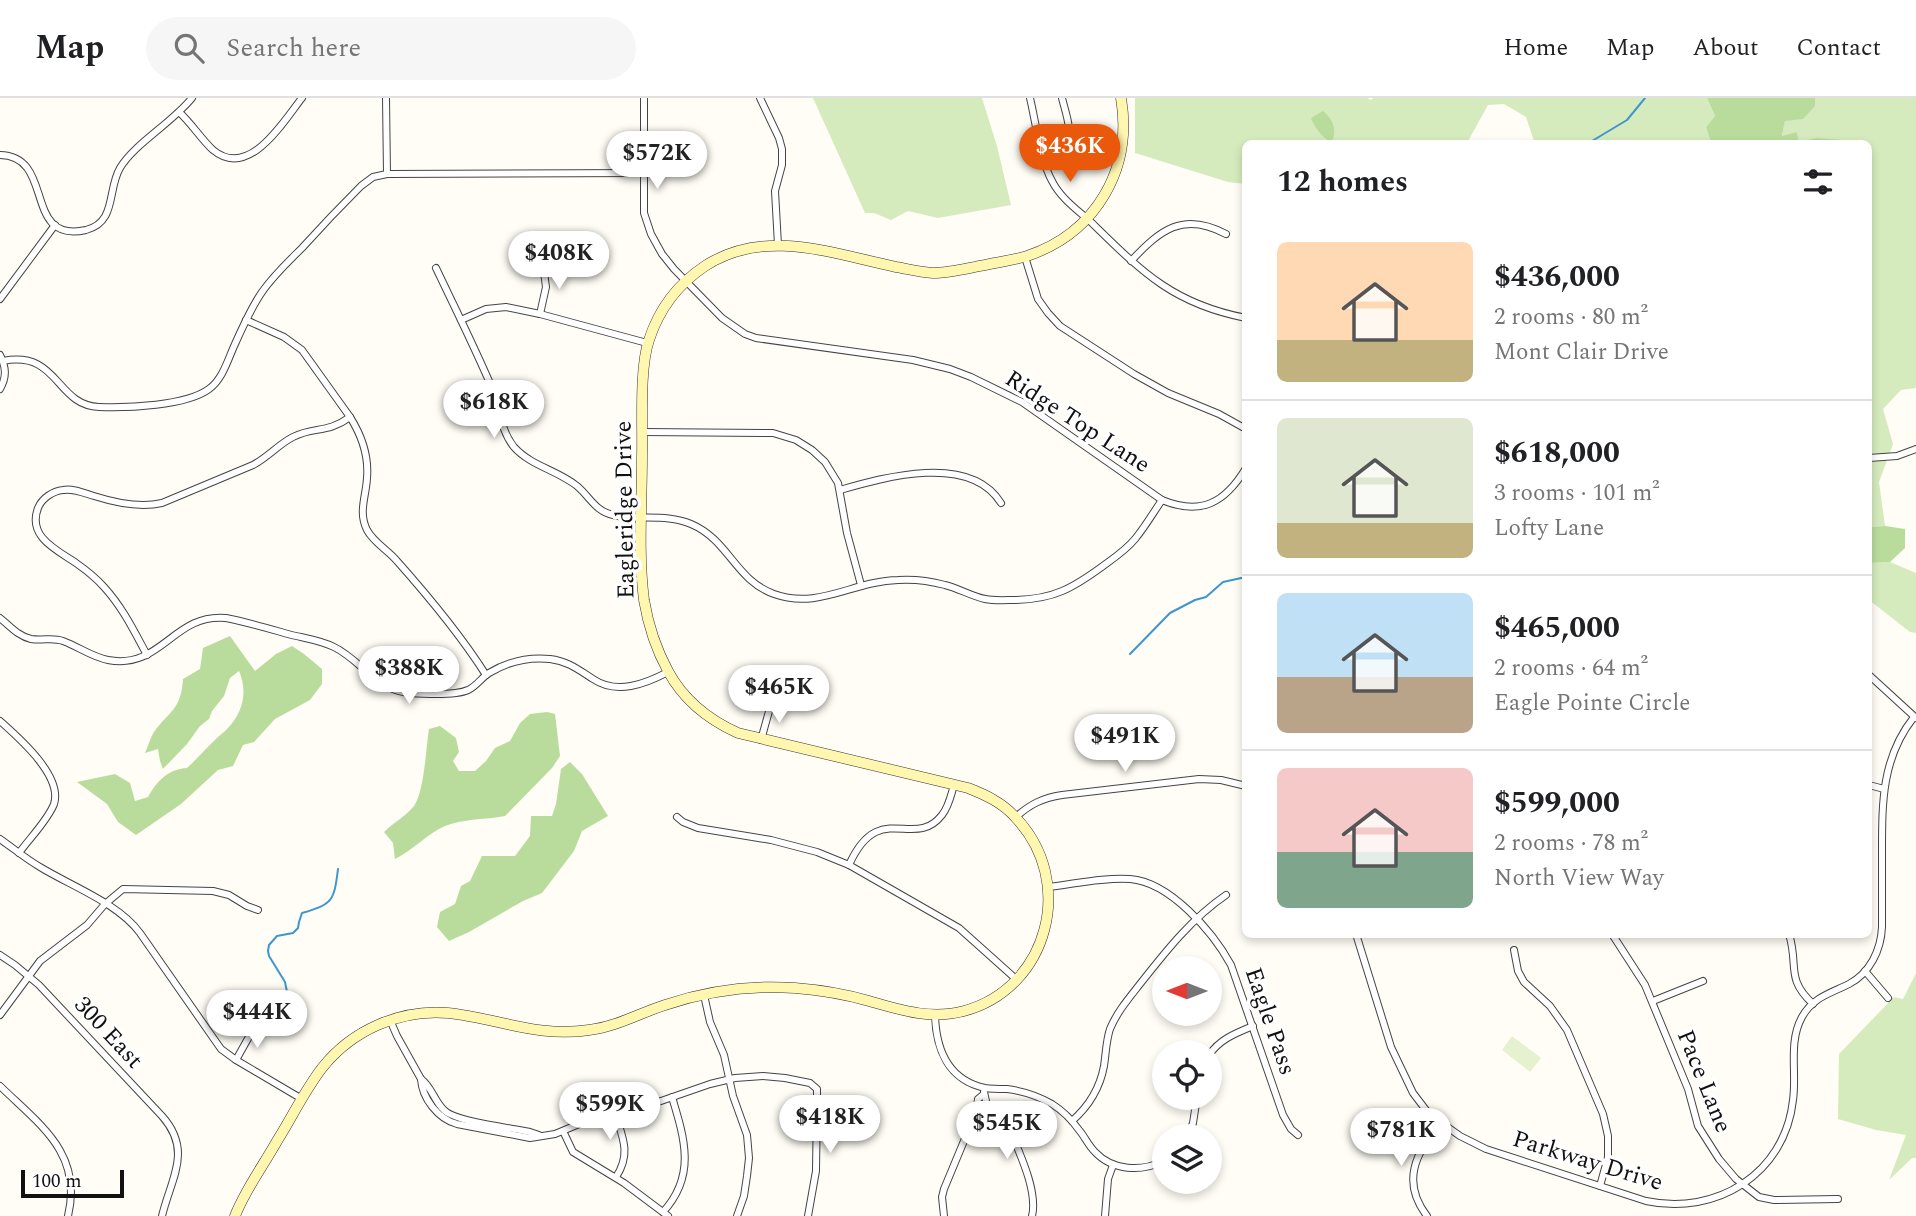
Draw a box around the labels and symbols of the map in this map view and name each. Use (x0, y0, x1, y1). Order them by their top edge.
pin: $436K (1021, 125, 1119, 184)
pin: $572K (608, 132, 706, 191)
pin: $408K (510, 232, 608, 291)
street label: Ridge Top Lane (997, 361, 1157, 482)
pin: $618K (445, 380, 543, 440)
street label: Eagleridge Drive (605, 420, 645, 600)
pin: $388K (360, 646, 458, 706)
pin: $465K (730, 666, 828, 725)
pin: $491K (1076, 714, 1174, 774)
north arrow (1152, 956, 1222, 1026)
street label: Eagle Pass (1235, 963, 1305, 1080)
street label: 300 East (65, 988, 151, 1077)
pin: $444K (208, 990, 306, 1050)
street label: Pace Lane (1667, 1024, 1741, 1138)
pin: $599K (561, 1082, 659, 1142)
pin: $418K (781, 1096, 879, 1155)
pin: $545K (958, 1102, 1056, 1161)
pin: $781K (1352, 1108, 1450, 1168)
street label: Parkway Drive (1508, 1121, 1667, 1201)
scale bar (21, 1167, 124, 1199)

